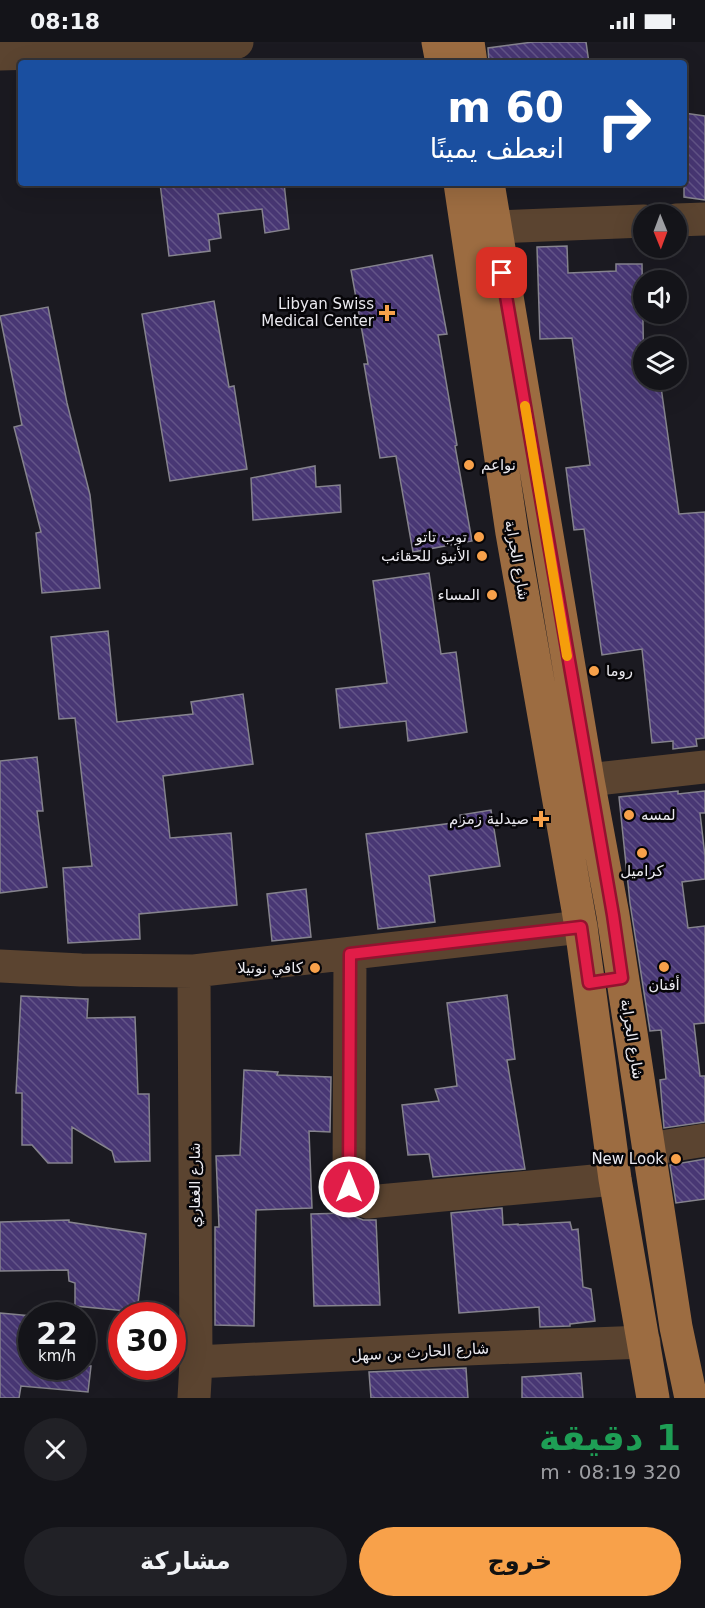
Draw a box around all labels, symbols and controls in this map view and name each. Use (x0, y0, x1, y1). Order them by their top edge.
text: 08:18 (30, 9, 100, 34)
text: 60 m (447, 83, 564, 132)
icon: right (585, 84, 663, 162)
text: انعطف يمينًا (430, 133, 564, 164)
north arrow (633, 204, 687, 258)
map controls (633, 204, 687, 390)
pin (476, 247, 527, 298)
icon: arrive (485, 256, 518, 289)
button: sound (633, 270, 687, 324)
place label: Libyan Swiss Medical Center (261, 295, 375, 330)
marker: Libyan Swiss Medical Center (378, 304, 396, 322)
button: layers (633, 336, 687, 390)
place label: نواعم (481, 456, 516, 474)
marker: نواعم (462, 458, 476, 472)
street label: شارع الجرابة (501, 518, 533, 602)
place label: توب تاتو (415, 528, 467, 546)
marker: توب تاتو (472, 530, 486, 544)
place label: الأنيق للحقائب (381, 546, 470, 565)
marker: الأنيق للحقائب (475, 549, 489, 563)
place label: المساء (438, 586, 480, 604)
marker: المساء (485, 588, 499, 602)
place label: روما (606, 662, 633, 680)
marker: روما (587, 664, 601, 678)
place label: لمسه (641, 806, 676, 824)
marker: لمسه (622, 808, 636, 822)
place label: صيدلية زمزم (449, 810, 529, 828)
marker: صيدلية زمزم (534, 812, 548, 826)
marker: كراميل (635, 846, 649, 860)
place label: كراميل (620, 862, 665, 880)
place label: كافي نوتيلا (237, 959, 304, 978)
marker: أفنان (657, 960, 671, 974)
marker: كافي نوتيلا (308, 961, 322, 975)
place label: أفنان (648, 975, 680, 994)
street label: شارع الجرابة (617, 997, 647, 1081)
street label: شارع الغفاري (186, 1142, 205, 1228)
place label: New Look (591, 1150, 664, 1168)
marker: New Look (669, 1152, 683, 1166)
position arrow (317, 1155, 381, 1219)
speed limit sign: 30 (108, 1302, 186, 1380)
text: 22 (36, 1316, 78, 1351)
street label: شارع الحارث بن سهل (350, 1339, 490, 1365)
text: km/h (38, 1347, 76, 1365)
text: 1 دقيقة (539, 1417, 681, 1458)
button: close (24, 1418, 87, 1481)
text: 320 m · 08:19 (540, 1460, 681, 1484)
button: مشاركة (24, 1527, 347, 1596)
button: خروج (359, 1527, 681, 1596)

